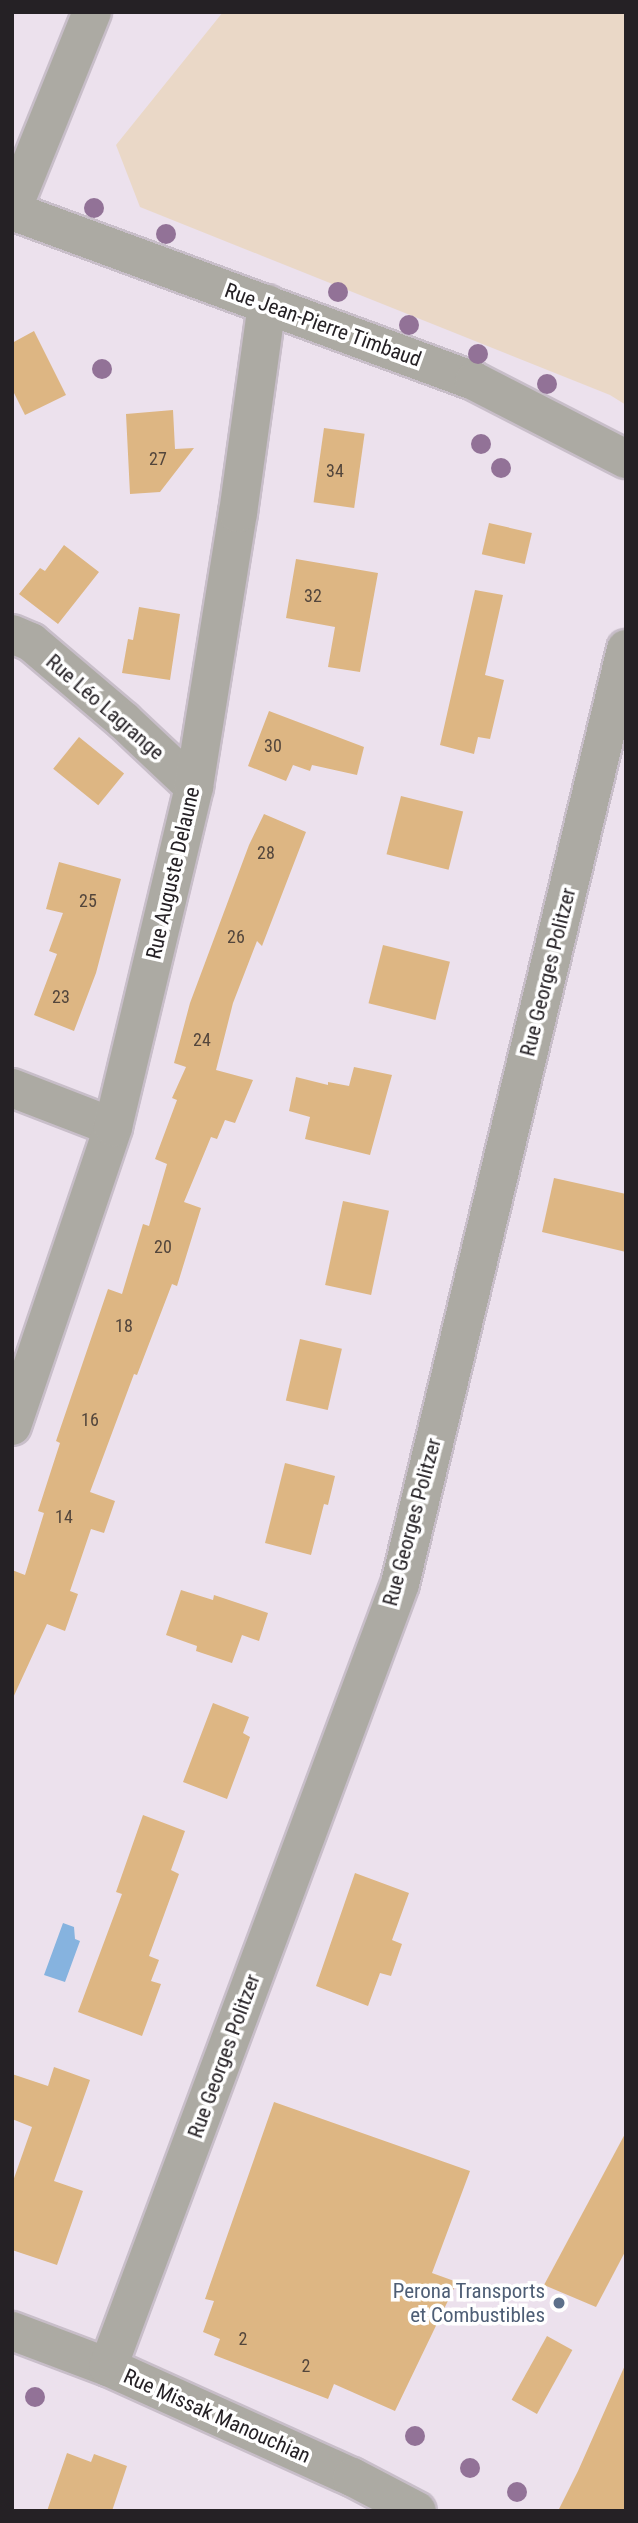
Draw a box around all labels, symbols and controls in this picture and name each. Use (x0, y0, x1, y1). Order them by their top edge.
street label: Rue Jean-Pierre Timbaud (221, 278, 425, 372)
house number: 27 (149, 448, 167, 470)
house number: 34 (326, 460, 344, 482)
house number: 32 (304, 585, 322, 607)
street label: Rue Léo Lagrange (41, 649, 169, 765)
house number: 30 (264, 735, 282, 757)
street label: Rue Auguste Delaune (141, 784, 205, 962)
house number: 28 (257, 842, 275, 864)
street label: Rue Georges Politzer (515, 885, 581, 1059)
house number: 25 (79, 890, 97, 912)
house number: 26 (227, 926, 245, 948)
house number: 23 (52, 986, 70, 1008)
house number: 24 (193, 1029, 211, 1051)
house number: 20 (154, 1236, 172, 1258)
house number: 18 (115, 1315, 133, 1337)
house number: 16 (81, 1409, 99, 1431)
street label: Rue Georges Politzer (377, 1435, 447, 1609)
house number: 14 (55, 1506, 73, 1528)
street label: Rue Georges Politzer (183, 1971, 265, 2141)
place label: Perona Transports et Combustibles (392, 2278, 545, 2328)
marker: Perona Transports et Combustibles (551, 2295, 567, 2311)
house number: 2 (239, 2328, 247, 2350)
house number: 2 (302, 2355, 310, 2377)
street label: Rue Missak Manouchian (120, 2363, 314, 2469)

